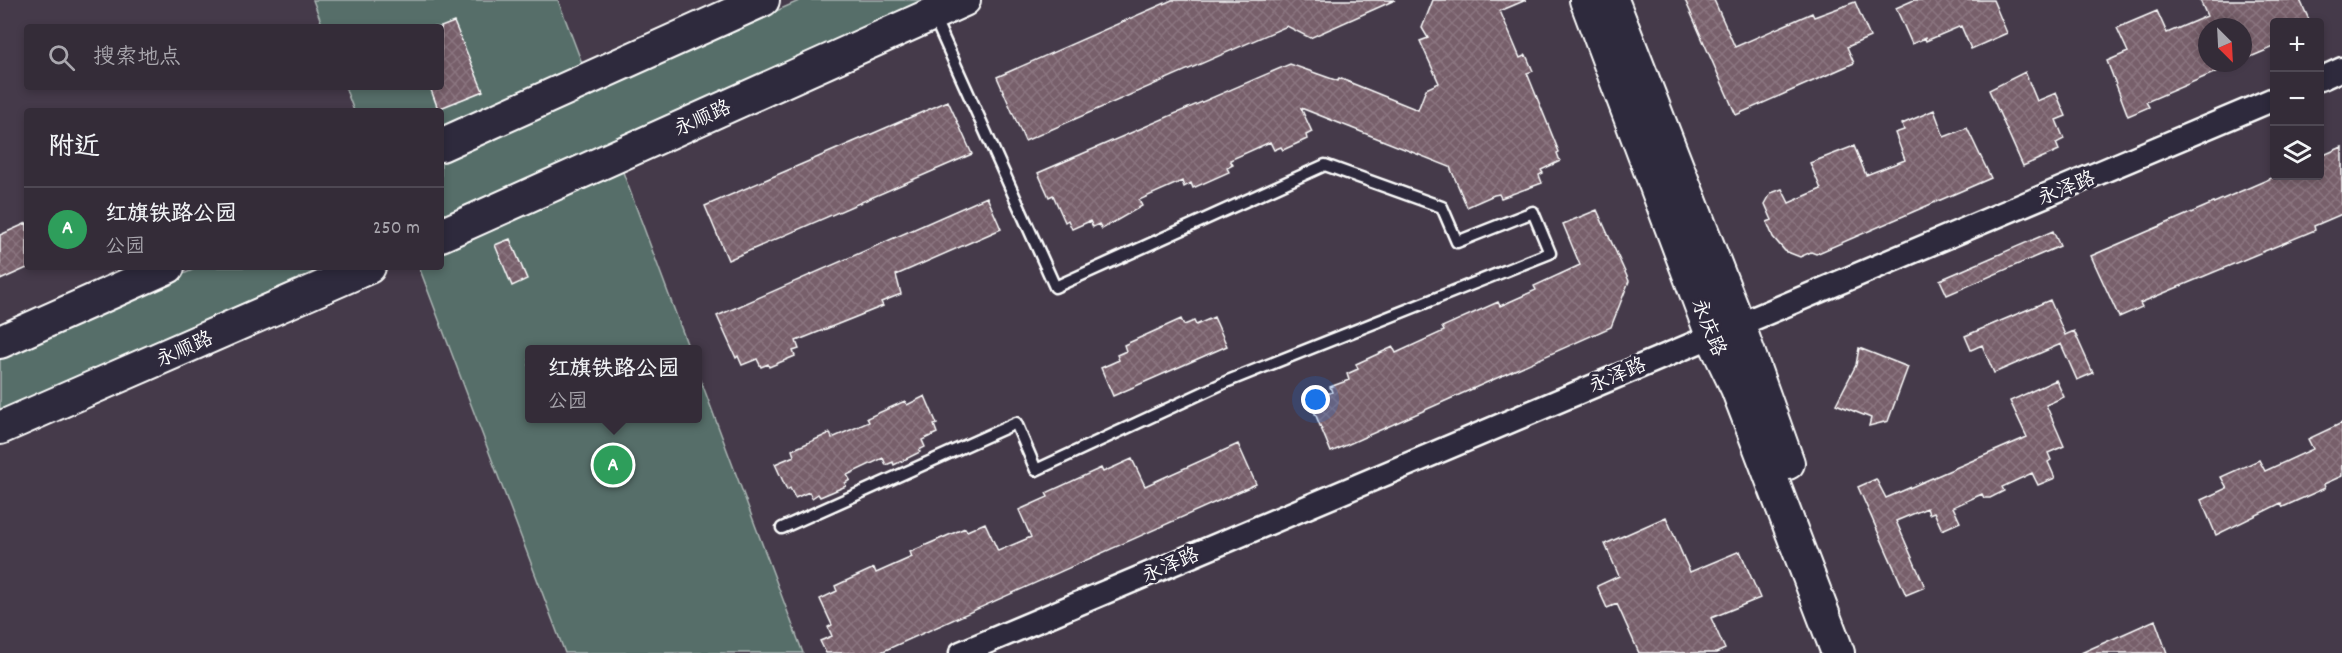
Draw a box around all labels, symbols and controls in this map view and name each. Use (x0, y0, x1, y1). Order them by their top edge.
north arrow (2198, 18, 2252, 72)
map controls (2270, 18, 2324, 180)
button: + (2270, 18, 2324, 72)
search box (24, 24, 444, 90)
icon: search (45, 41, 78, 74)
text: 搜索地点 (93, 43, 181, 74)
button: − (2270, 72, 2324, 126)
street label: 永顺路 (670, 94, 737, 145)
button: layers (2270, 126, 2324, 180)
text: 附近 (48, 130, 100, 167)
street label: 永泽路 (2034, 165, 2101, 214)
text: 红旗铁路公园 (105, 200, 237, 231)
text: A (62, 215, 73, 243)
text: 250 m (373, 215, 420, 243)
text: 公园 (105, 234, 145, 262)
street label: 永庆路 (1683, 295, 1732, 362)
street label: 永顺路 (152, 325, 219, 376)
popup (525, 345, 702, 423)
street label: 永泽路 (1585, 352, 1652, 401)
text: 红旗铁路公园 (547, 355, 680, 386)
your location (1301, 385, 1330, 414)
text: 公园 (547, 389, 587, 417)
pin: A (594, 442, 632, 488)
street label: 永泽路 (1138, 542, 1205, 591)

